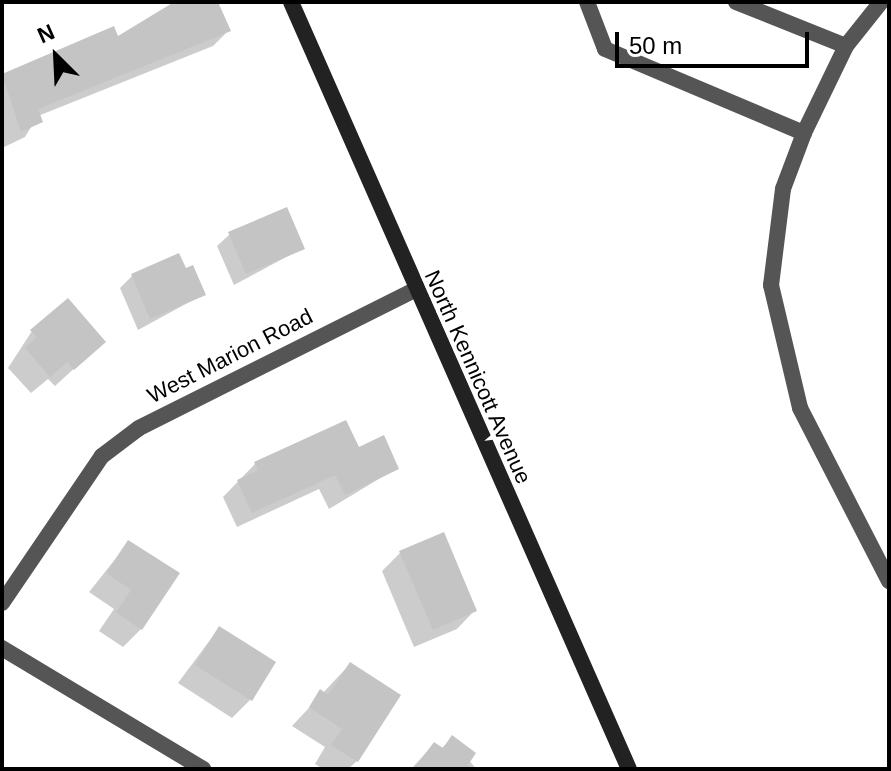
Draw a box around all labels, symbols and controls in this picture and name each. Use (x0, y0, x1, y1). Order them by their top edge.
north arrow (16, 16, 96, 96)
scale bar (619, 16, 813, 66)
text: N (34, 19, 58, 48)
text: 50 m (629, 32, 682, 59)
street label: North Kennicott Avenue (419, 266, 537, 488)
street label: West Marion Road (143, 303, 317, 409)

